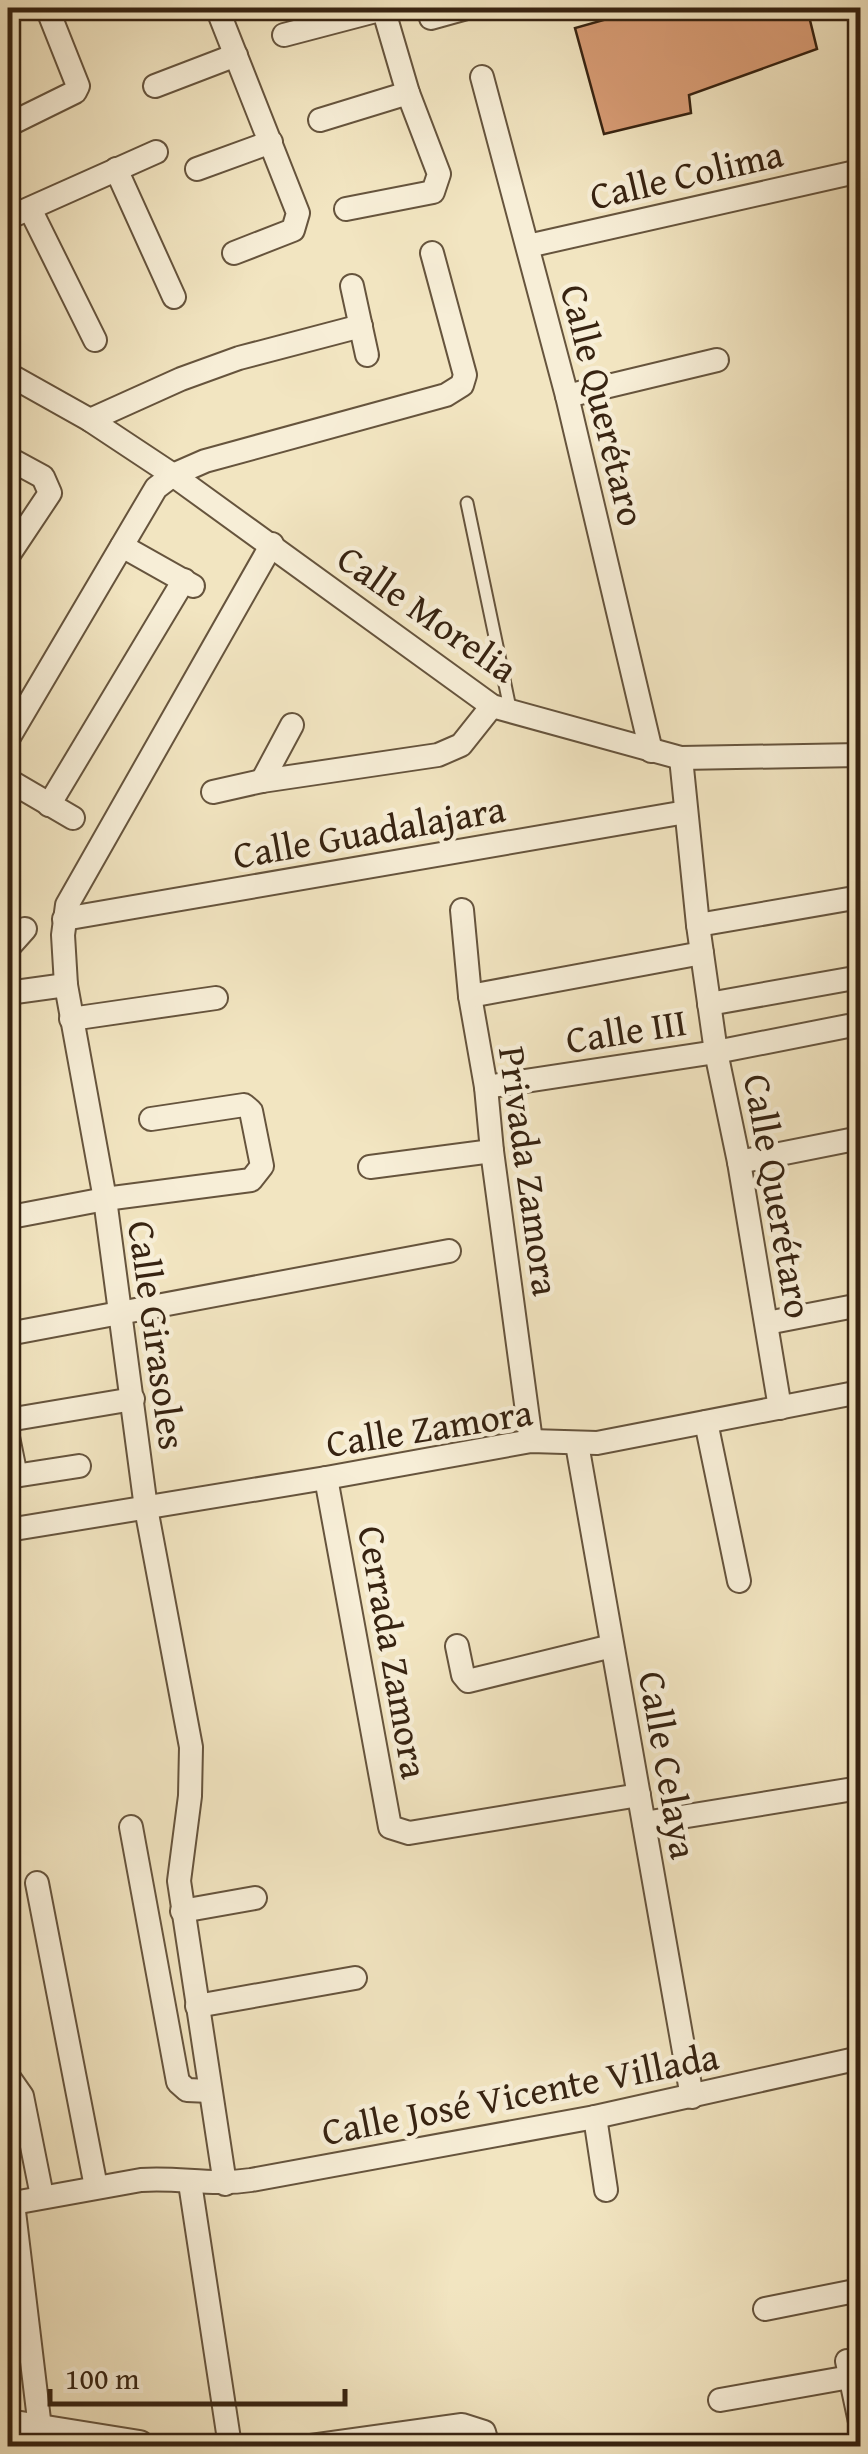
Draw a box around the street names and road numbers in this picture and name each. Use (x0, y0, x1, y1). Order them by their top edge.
street label: Calle Colima (584, 125, 788, 223)
street label: Calle Querétaro (547, 278, 661, 532)
street label: Calle Morelia (326, 530, 530, 696)
street label: Calle Guadalajara (229, 780, 509, 882)
street label: Calle III (562, 993, 690, 1067)
street label: Privada Zamora (485, 1043, 575, 1299)
street label: Calle Querétaro (730, 1070, 828, 1322)
street label: Calle Girasoles (114, 1217, 202, 1453)
street label: Calle Zamora (322, 1383, 536, 1471)
street label: Cerrada Zamora (344, 1521, 444, 1783)
street label: Calle Celaya (625, 1667, 713, 1863)
street label: Calle José Vicente Villada (317, 2027, 723, 2159)

